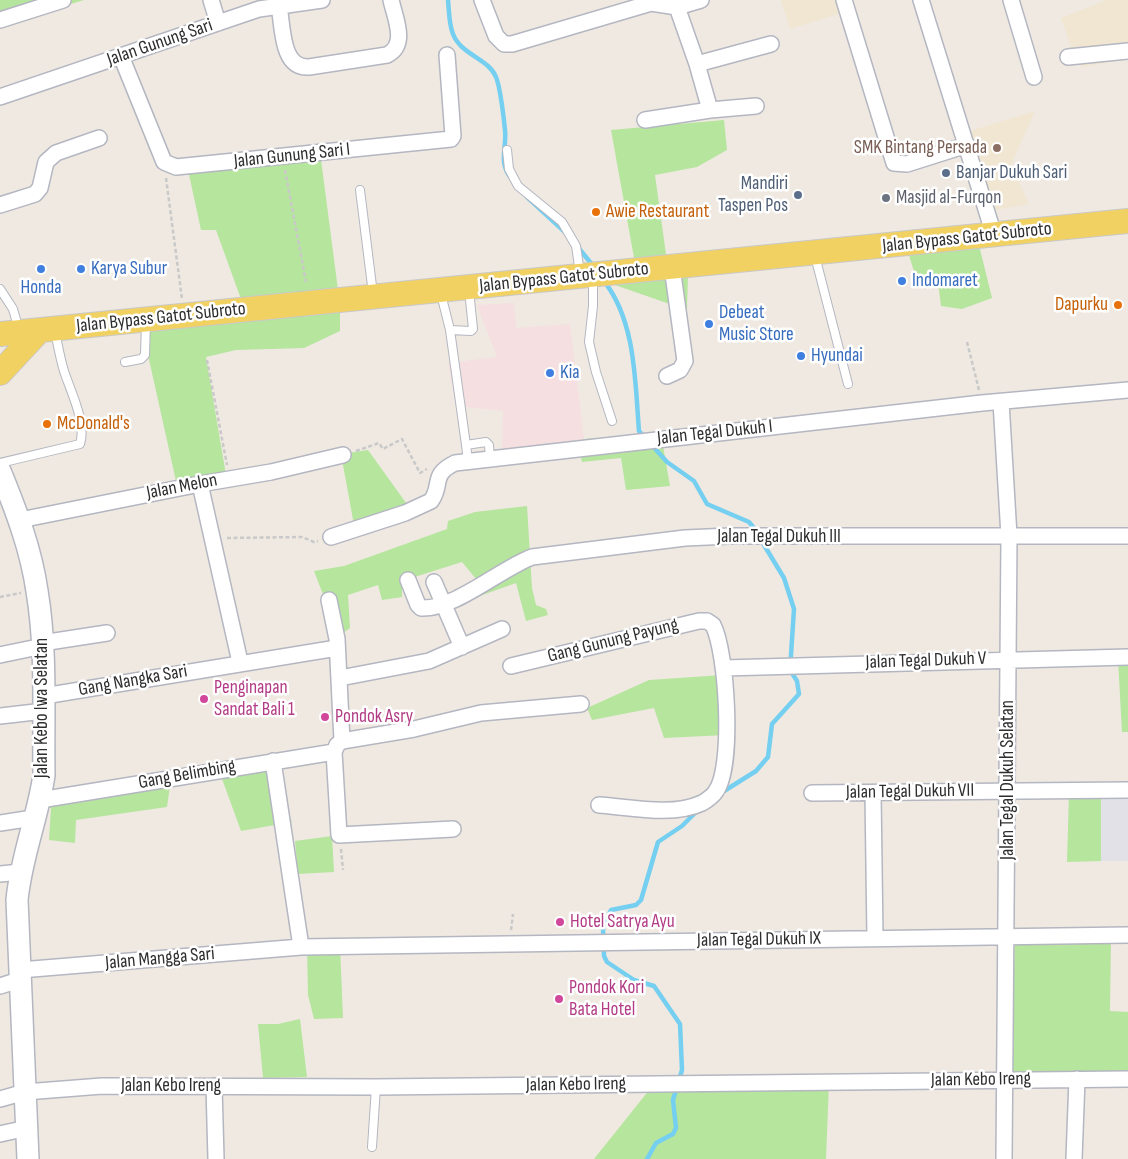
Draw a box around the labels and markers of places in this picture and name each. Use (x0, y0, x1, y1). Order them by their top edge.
place label: SMK Bintang Persada (854, 137, 987, 159)
marker: SMK Bintang Persada (991, 142, 1003, 154)
place label: Banjar Dukuh Sari (956, 162, 1067, 184)
marker: Banjar Dukuh Sari (940, 167, 952, 179)
place label: Mandiri Taspen Pos (718, 173, 788, 217)
place label: Masjid al-Furqon (896, 187, 1001, 209)
marker: Mandiri Taspen Pos (792, 189, 804, 201)
marker: Masjid al-Furqon (880, 192, 892, 204)
place label: Awie Restaurant (606, 201, 709, 223)
marker: Awie Restaurant (590, 206, 602, 218)
place label: Karya Subur (91, 258, 167, 280)
marker: Honda (35, 263, 47, 275)
marker: Karya Subur (75, 263, 87, 275)
place label: Indomaret (912, 270, 978, 292)
marker: Indomaret (896, 275, 908, 287)
place label: Honda (21, 277, 61, 299)
place label: Dapurku (1055, 294, 1108, 316)
marker: Dapurku (1112, 299, 1124, 311)
place label: Debeat Music Store (719, 302, 794, 346)
marker: Debeat Music Store (703, 318, 715, 330)
place label: Hyundai (811, 345, 863, 367)
marker: Hyundai (795, 350, 807, 362)
place label: Kia (560, 362, 579, 384)
marker: Kia (544, 367, 556, 379)
place label: McDonald's (57, 413, 130, 435)
marker: McDonald's (41, 418, 53, 430)
place label: Penginapan Sandat Bali 1 (214, 677, 295, 721)
marker: Penginapan Sandat Bali 1 (198, 693, 210, 705)
place label: Pondok Asry (335, 706, 413, 728)
marker: Pondok Asry (319, 711, 331, 723)
place label: Hotel Satrya Ayu (570, 911, 675, 933)
marker: Hotel Satrya Ayu (554, 916, 566, 928)
place label: Pondok Kori Bata Hotel (569, 977, 644, 1021)
marker: Pondok Kori Bata Hotel (553, 993, 565, 1005)

